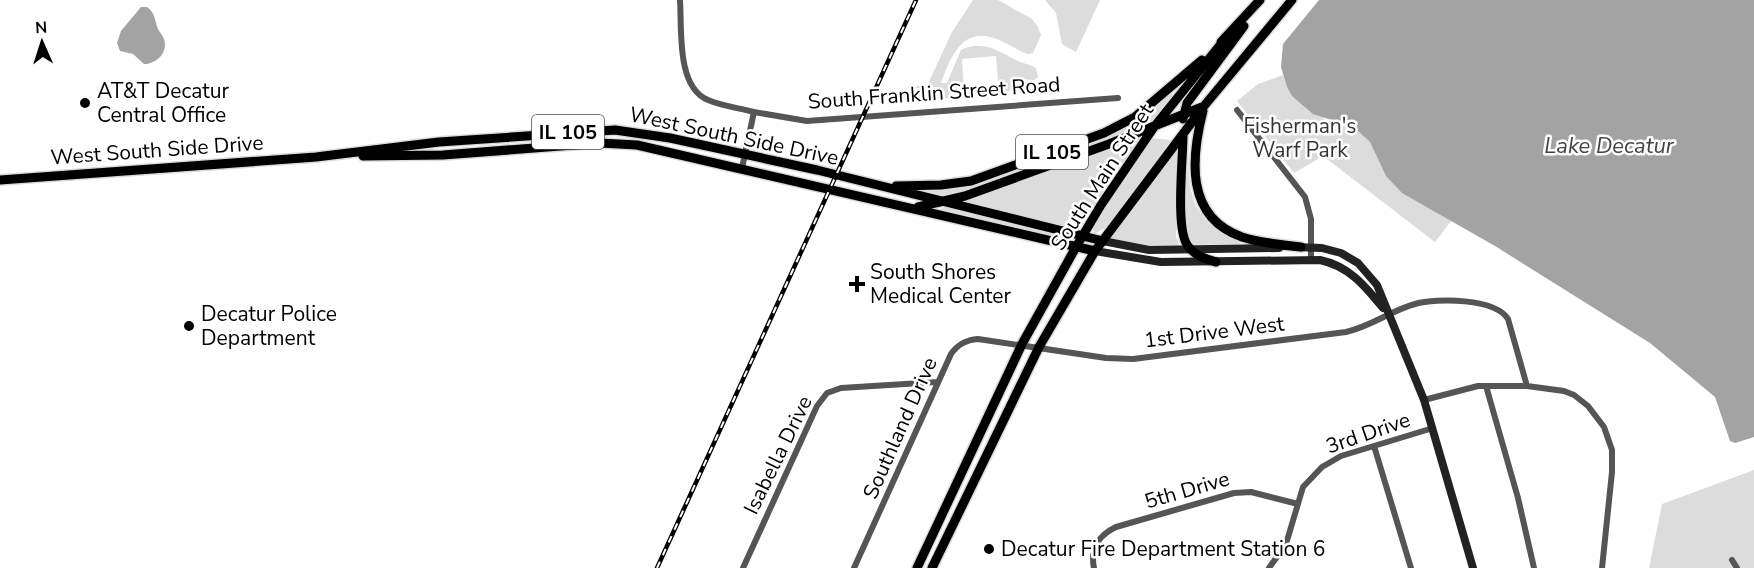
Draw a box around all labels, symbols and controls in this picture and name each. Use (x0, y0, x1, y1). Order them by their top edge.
north arrow (12, 12, 72, 72)
text: N (35, 17, 48, 39)
street label: South Franklin Street Road (807, 70, 1061, 116)
place label: AT&T Decatur Central Office (97, 77, 229, 129)
marker: AT&T Decatur Central Office (78, 96, 92, 110)
street label: South Main Street (1044, 98, 1160, 256)
street label: West South Side Drive (627, 100, 841, 172)
park label: Fisherman's Warf Park (1244, 112, 1356, 164)
road number: IL 105 (532, 115, 604, 149)
street label: West South Side Drive (50, 129, 264, 171)
water label: Lake Decatur (1544, 131, 1675, 161)
road number: IL 105 (1016, 135, 1088, 169)
place label: South Shores Medical Center (870, 258, 1012, 310)
marker: South Shores Medical Center (848, 275, 866, 293)
place label: Decatur Police Department (201, 300, 337, 352)
street label: 1st Drive West (1142, 309, 1286, 354)
marker: Decatur Police Department (182, 319, 196, 333)
street label: Southland Drive (856, 353, 944, 503)
street label: Isabella Drive (737, 391, 819, 519)
street label: 3rd Drive (1322, 406, 1414, 460)
street label: 5th Drive (1141, 465, 1233, 515)
place label: Decatur Fire Department Station 6 (1001, 535, 1325, 563)
marker: Decatur Fire Department Station 6 (982, 542, 996, 556)

